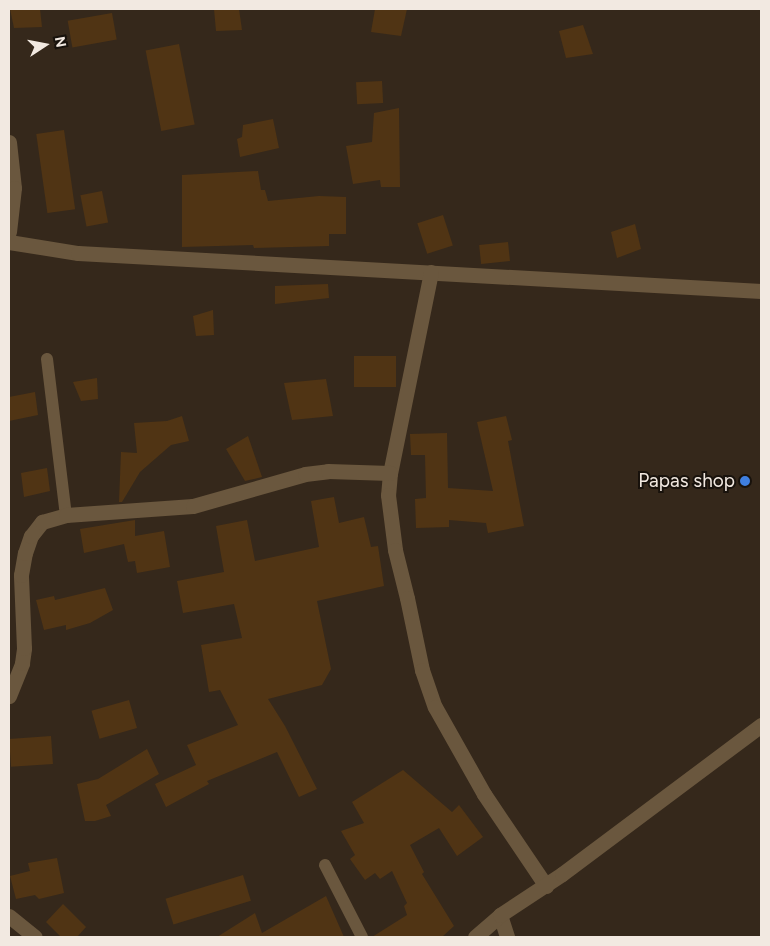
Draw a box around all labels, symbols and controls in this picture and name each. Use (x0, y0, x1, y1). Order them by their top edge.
north arrow (20, 20, 70, 70)
text: N (51, 35, 70, 49)
place label: Papas shop (638, 470, 735, 492)
marker: Papas shop (739, 475, 751, 487)

